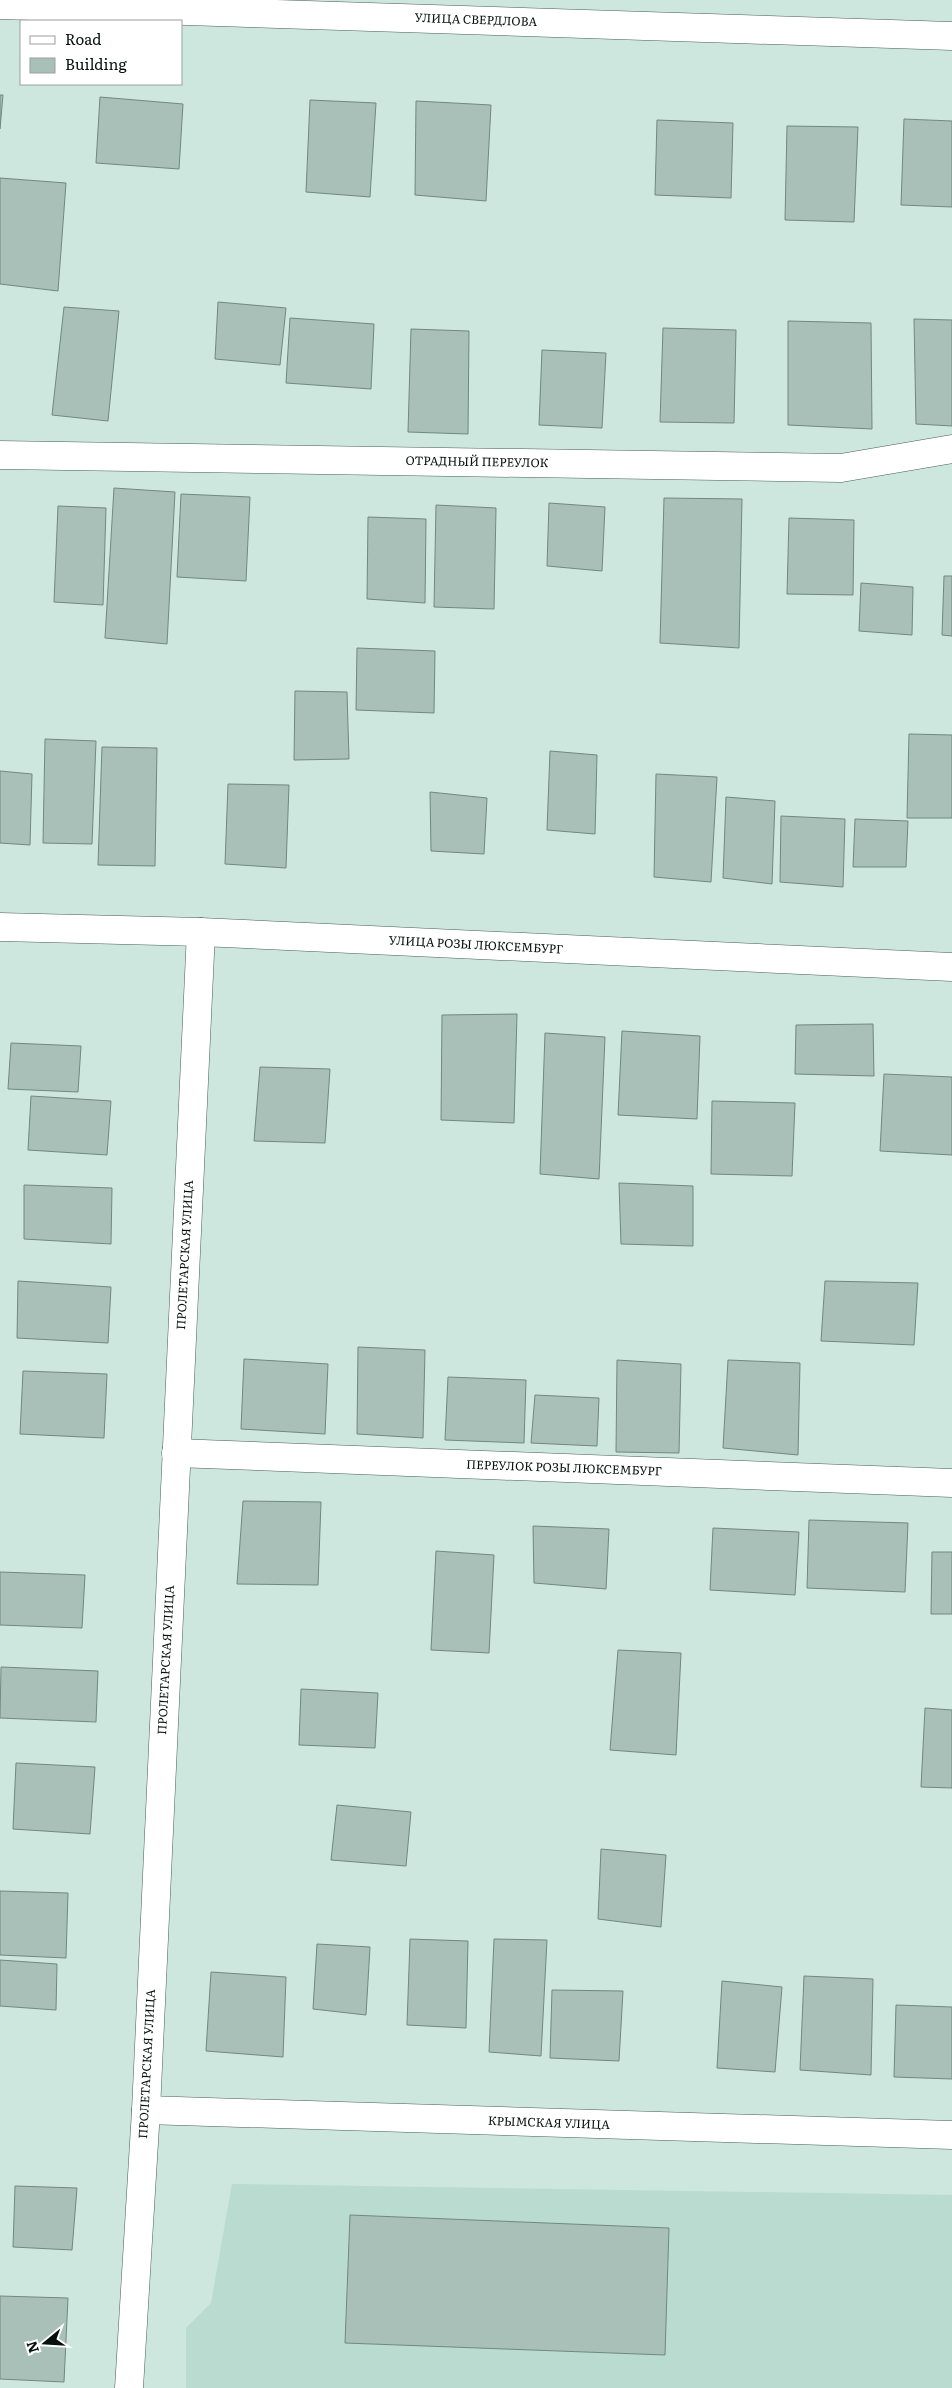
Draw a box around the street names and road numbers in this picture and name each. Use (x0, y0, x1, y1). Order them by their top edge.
street label: УЛИЦА СВЕРДЛОВА (414, 8, 538, 30)
street label: ОТРАДНЫЙ ПЕРЕУЛОК (406, 451, 549, 471)
street label: УЛИЦА РОЗЫ ЛЮКСЕМБУРГ (388, 930, 564, 958)
street label: ПРОЛЕТАРСКАЯ УЛИЦА (171, 1179, 197, 1330)
street label: ПЕРЕУЛОК РОЗЫ ЛЮКСЕМБУРГ (466, 1455, 662, 1479)
street label: ПРОЛЕТАРСКАЯ УЛИЦА (152, 1584, 178, 1735)
street label: ПРОЛЕТАРСКАЯ УЛИЦА (133, 1988, 159, 2139)
street label: КРЫМСКАЯ УЛИЦА (488, 2111, 611, 2133)

